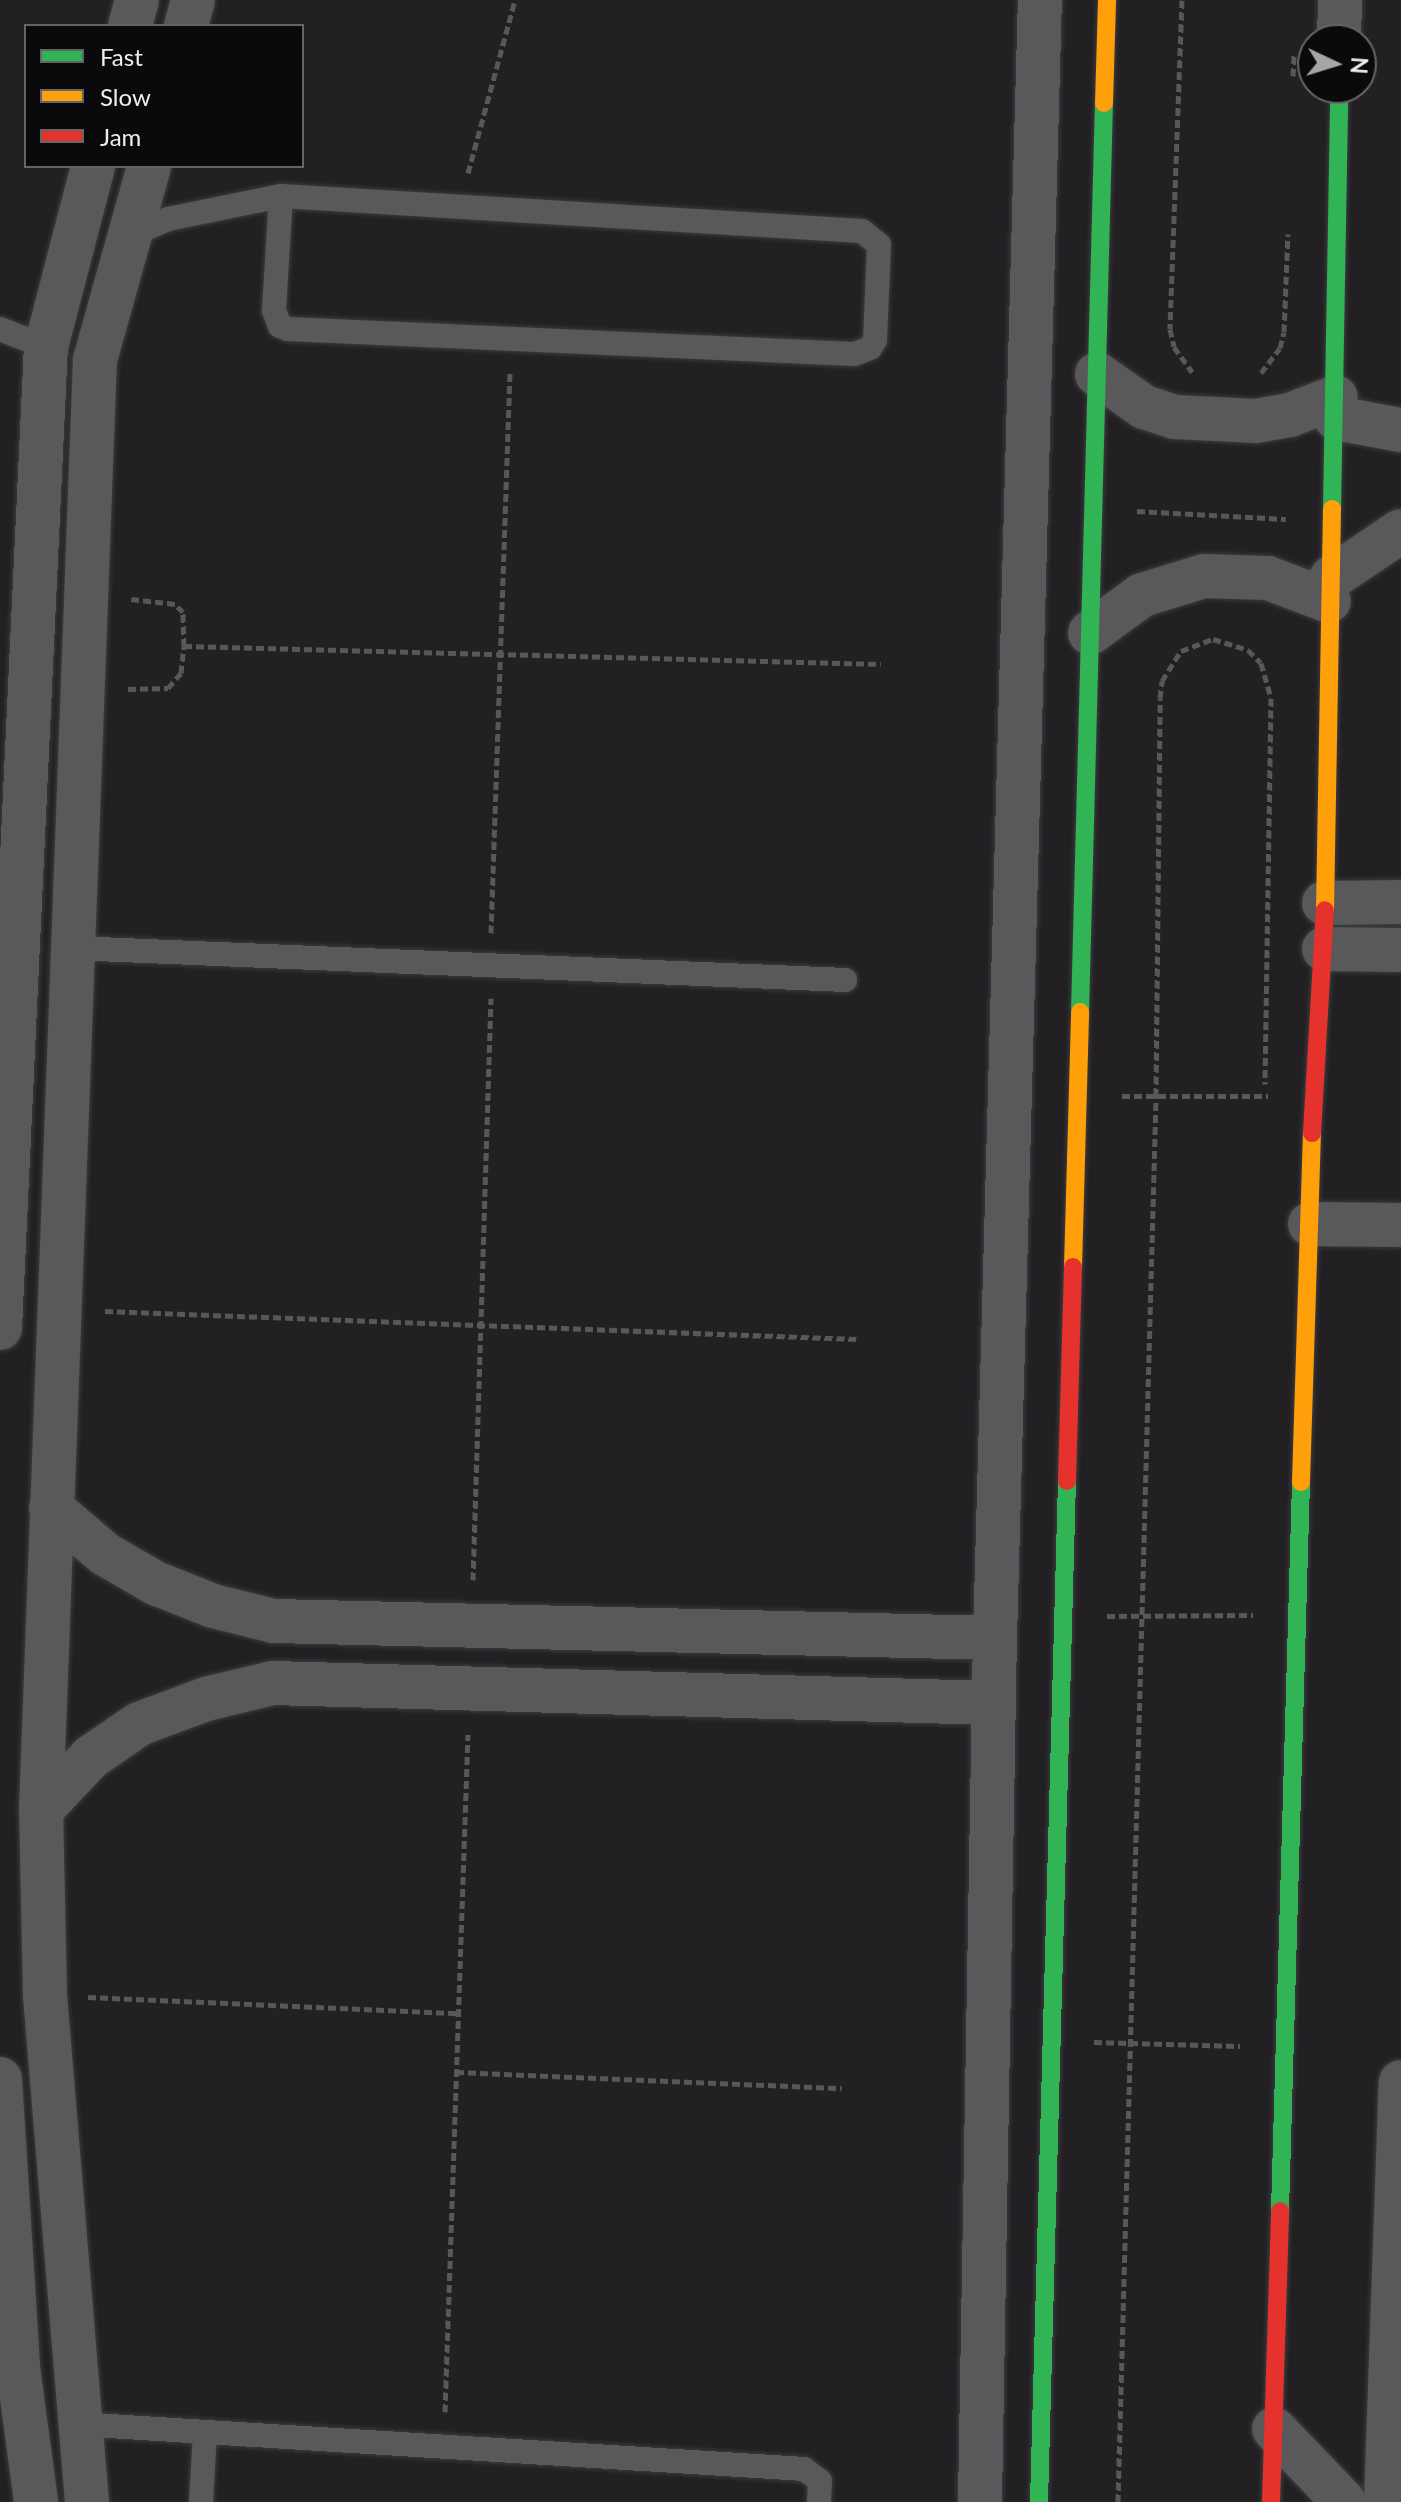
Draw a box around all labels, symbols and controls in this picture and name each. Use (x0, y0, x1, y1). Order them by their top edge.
legend (24, 24, 304, 168)
north arrow (1297, 24, 1377, 104)
text: Fast (100, 42, 143, 71)
text: N (1345, 56, 1374, 75)
text: Slow (100, 82, 151, 111)
text: Jam (100, 122, 141, 151)

